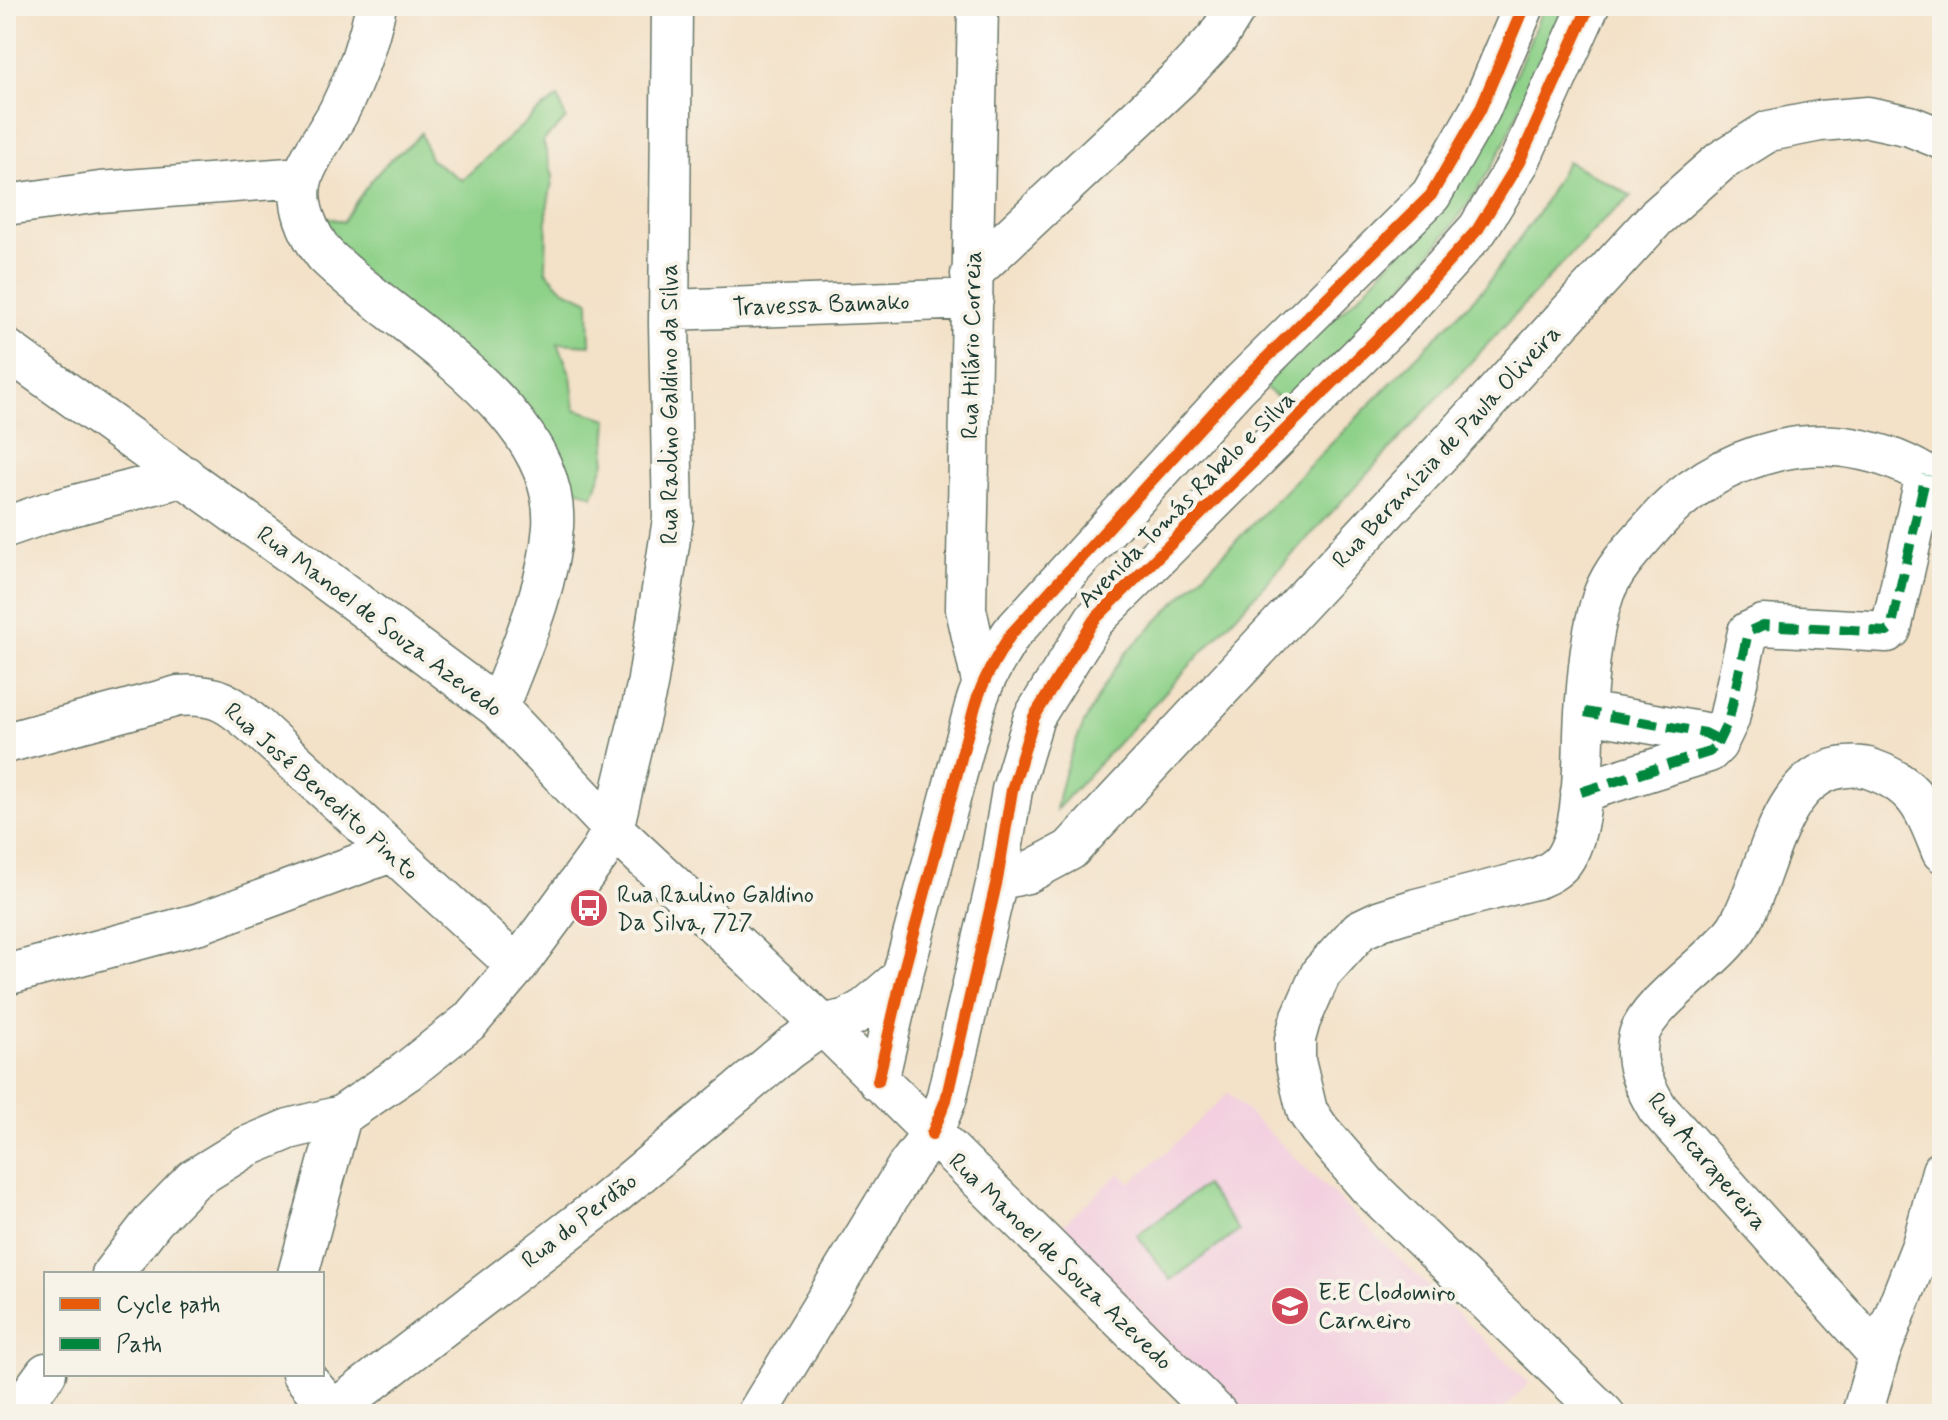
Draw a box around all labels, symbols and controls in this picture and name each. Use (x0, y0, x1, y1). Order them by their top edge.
street label: Rua Hilário Correia (955, 251, 990, 440)
street label: Rua Raolino Galdino da Silva (655, 264, 686, 544)
street label: Travessa Bamako (732, 287, 910, 324)
street label: Rua Beranízia de Paula Oliveira (1326, 319, 1568, 575)
street label: Avenida Tomás Rabelo e Silva (1072, 385, 1302, 615)
street label: Rua Manoel de Souza Azevedo (250, 519, 508, 725)
street label: Rua José Benedito Pinto (217, 696, 425, 888)
place label: Rua Raulino Galdino Da Silva, 727 (617, 880, 814, 939)
bus stop icon: Rua Raulino Galdino Da Silva, 727 (568, 887, 610, 929)
street label: Rua Acarapereira (1640, 1086, 1774, 1237)
street label: Rua Manoel de Souza Azevedo (941, 1147, 1179, 1378)
street label: Rua do Perdão (516, 1166, 644, 1276)
legend (44, 1272, 324, 1376)
place label: E.E Clodomiro Carneiro (1318, 1278, 1456, 1337)
school or university icon: E.E Clodomiro Carneiro (1269, 1285, 1311, 1327)
text: Cycle path (116, 1290, 221, 1321)
text: Path (116, 1330, 162, 1361)

